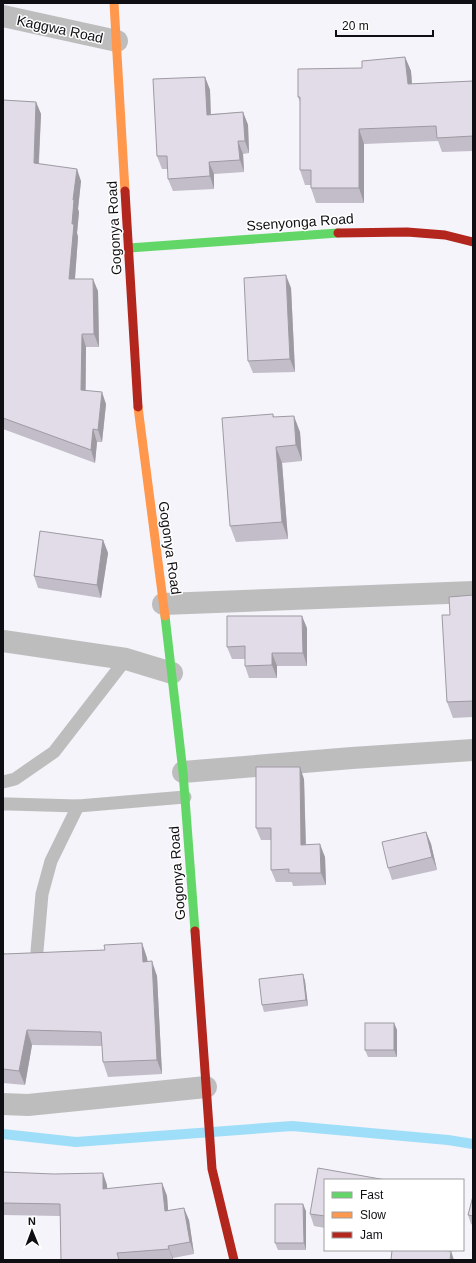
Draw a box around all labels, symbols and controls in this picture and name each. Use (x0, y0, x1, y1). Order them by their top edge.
street label: Kaggwa Road (15, 12, 105, 46)
scale bar (336, 12, 433, 38)
text: 20 m (342, 19, 369, 33)
street label: Gogonya Road (104, 181, 124, 275)
street label: Ssenyonga Road (246, 210, 354, 234)
street label: Gogonya Road (156, 500, 184, 596)
street label: Gogonya Road (166, 825, 188, 921)
legend (324, 1179, 464, 1251)
text: Fast (360, 1188, 384, 1202)
text: Slow (360, 1208, 386, 1222)
north arrow (12, 1211, 52, 1251)
text: N (28, 1215, 36, 1227)
text: Jam (360, 1228, 383, 1242)

